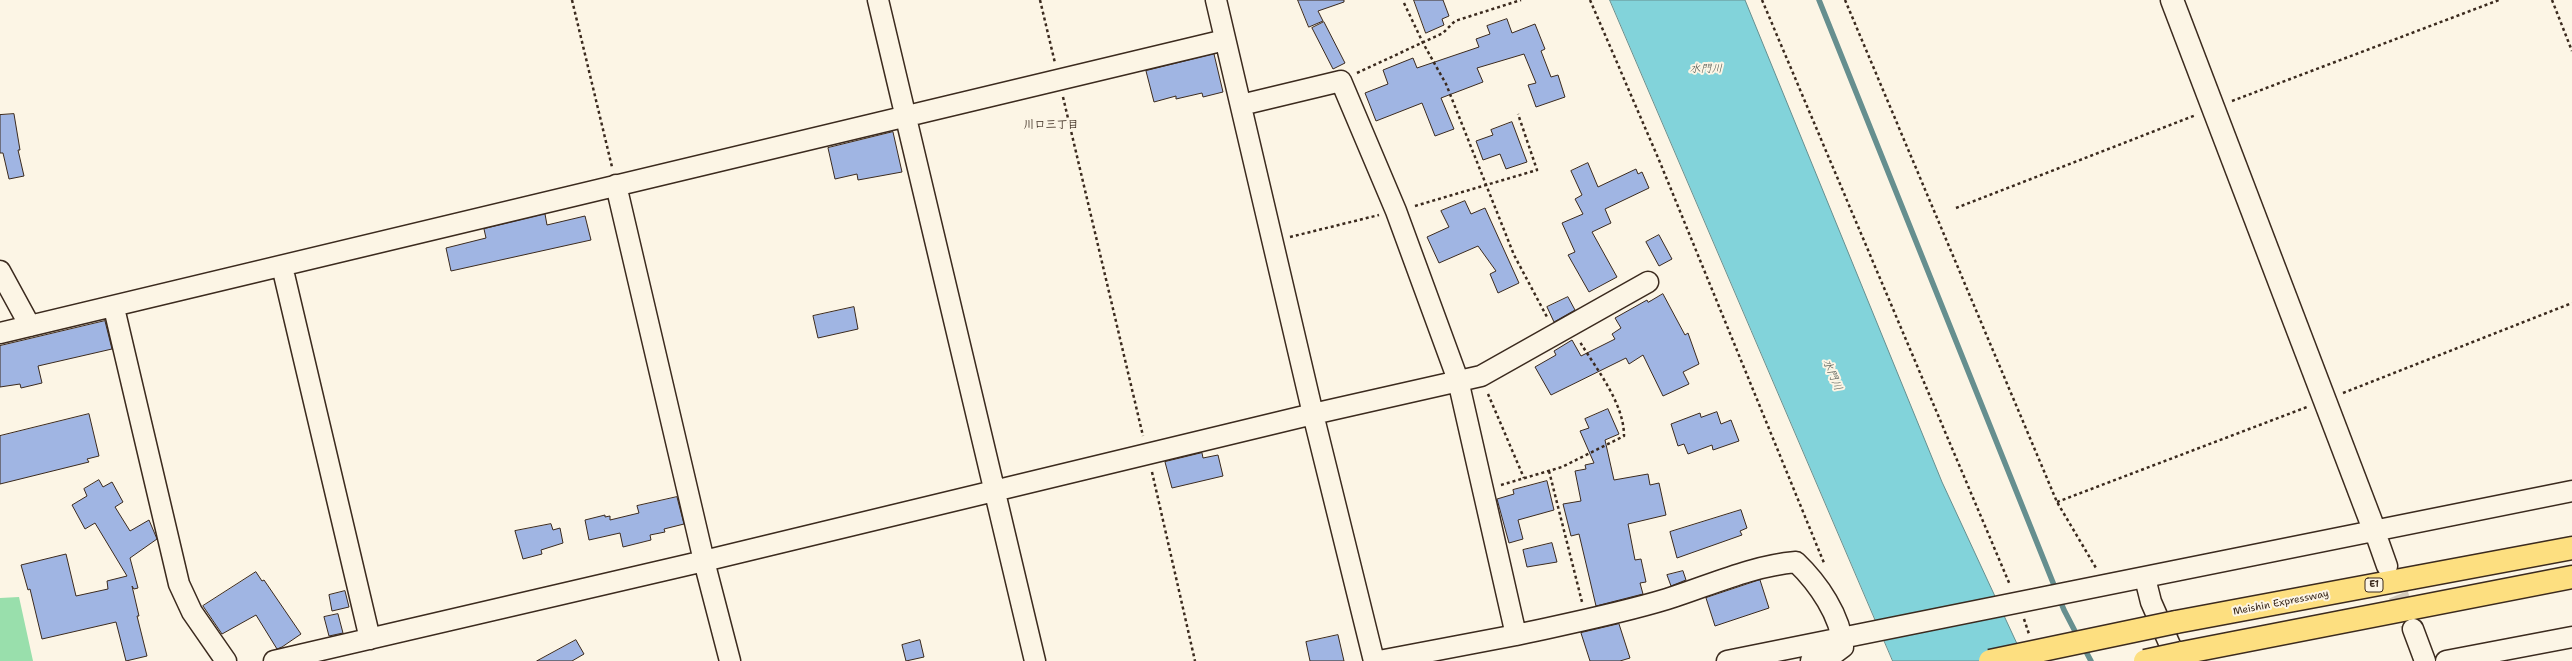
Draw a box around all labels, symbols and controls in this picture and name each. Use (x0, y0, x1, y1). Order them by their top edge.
water label: 水門川 (1690, 62, 1722, 76)
district label: 川口三丁目 (1024, 118, 1078, 132)
water label: 水門川 (1819, 357, 1845, 393)
road number: E1 (2365, 578, 2383, 592)
street label: Meishin Expressway (2232, 588, 2330, 618)

